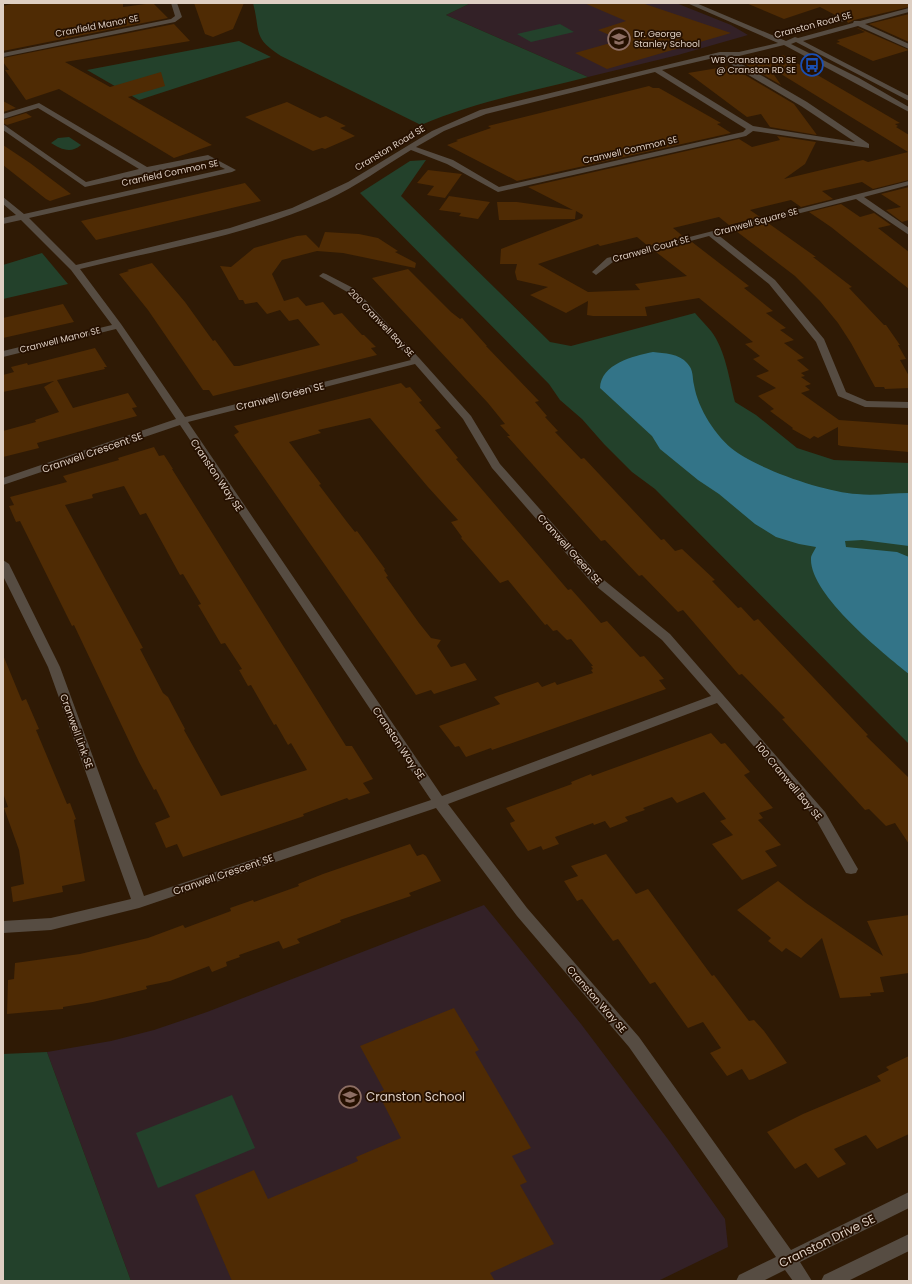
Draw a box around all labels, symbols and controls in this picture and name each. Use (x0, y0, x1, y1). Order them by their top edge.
street label: Cranston Road SE (773, 9, 853, 41)
street label: Cranfield Manor SE (54, 12, 140, 40)
school or university icon: Dr. George Stanley School (606, 26, 632, 52)
place label: Dr. George Stanley School (634, 28, 700, 50)
bus stop icon: WB Cranston DR SE @ Cranston RD SE (799, 52, 825, 78)
place label: WB Cranston DR SE @ Cranston RD SE (711, 54, 796, 76)
street label: Cranston Road SE (353, 122, 428, 174)
street label: Cranwell Common SE (581, 133, 679, 167)
street label: Cranfield Common SE (120, 157, 220, 189)
street label: Cranwell Square SE (713, 205, 800, 239)
street label: Cranwell Court SE (611, 233, 691, 265)
street label: 200 Cranwell Bay SE (345, 287, 417, 360)
street label: Cranwell Manor SE (18, 324, 102, 356)
street label: Cranwell Green SE (234, 378, 326, 415)
street label: Cranwell Crescent SE (40, 428, 144, 477)
street label: Cranston Way SE (187, 436, 247, 515)
street label: Cranwell Green SE (534, 511, 606, 588)
street label: Cranwell Link SE (56, 692, 97, 771)
street label: Cranston Way SE (369, 704, 429, 783)
street label: 100 Cranwell Bay SE (752, 739, 826, 823)
street label: Cranwell Crescent SE (171, 850, 275, 899)
street label: Cranston Way SE (563, 962, 630, 1036)
school or university icon: Cranston School (337, 1084, 363, 1110)
place label: Cranston School (366, 1088, 465, 1105)
street label: Cranston Drive SE (776, 1210, 878, 1271)

